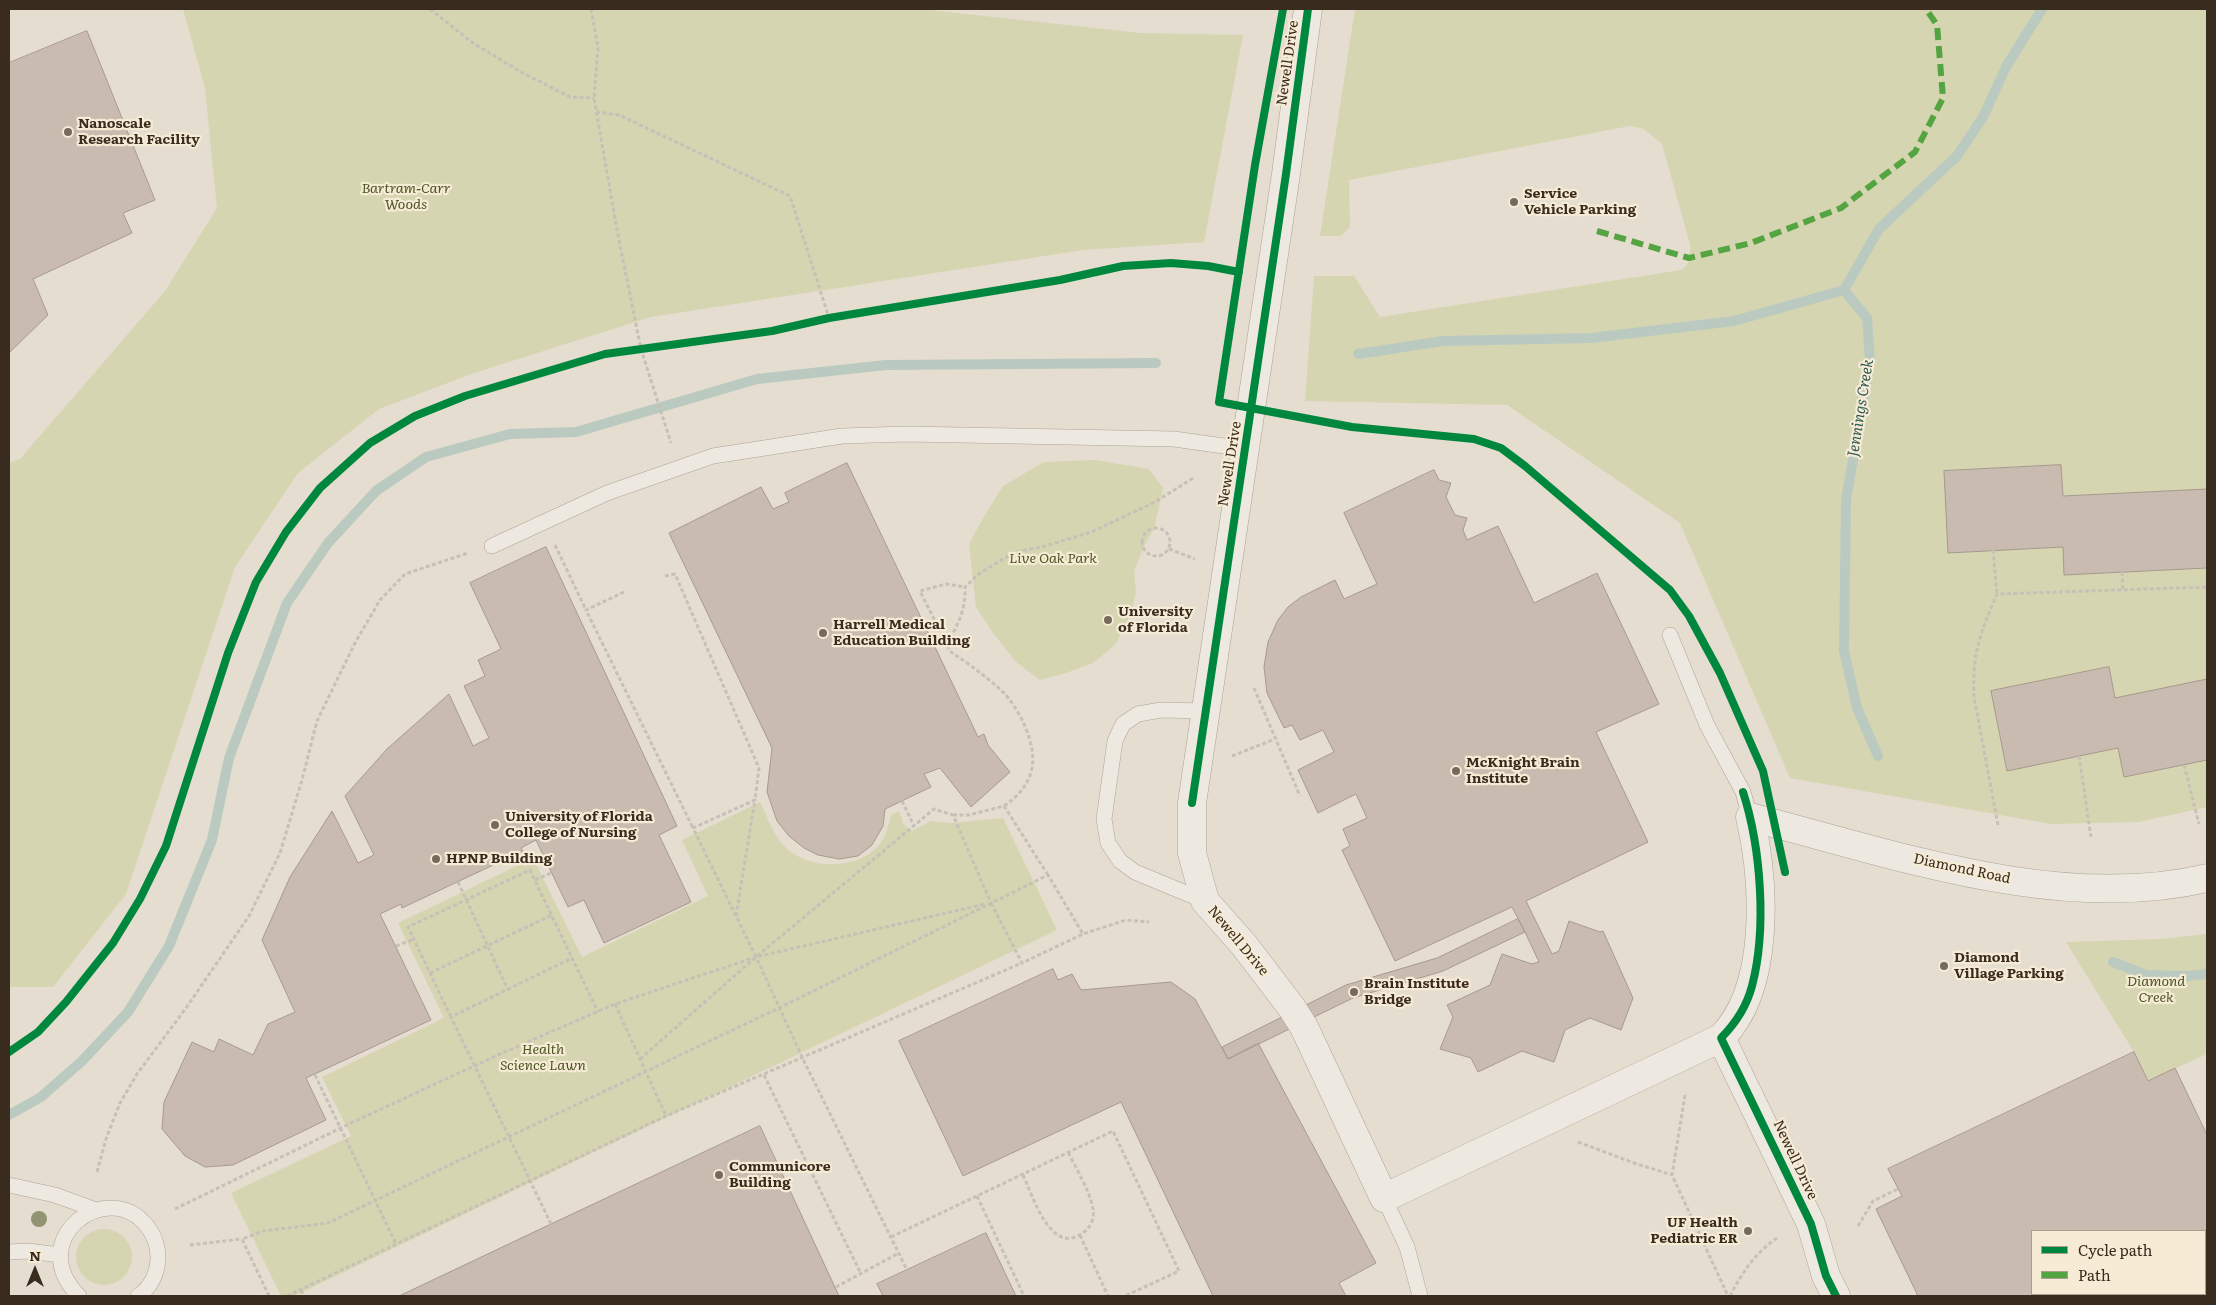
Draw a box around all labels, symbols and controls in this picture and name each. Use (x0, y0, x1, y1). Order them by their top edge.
street label: Newell Drive (1274, 19, 1302, 107)
place label: Nanoscale Research Facility (78, 116, 200, 148)
marker: Nanoscale Research Facility (62, 126, 74, 138)
park label: Bartram-Carr Woods (361, 181, 451, 213)
place label: Service Vehicle Parking (1524, 186, 1636, 218)
marker: Service Vehicle Parking (1508, 196, 1520, 208)
water label: Jennings Creek (1844, 358, 1878, 458)
street label: Newell Drive (1215, 420, 1245, 508)
park label: Live Oak Park (1009, 551, 1097, 567)
place label: University of Florida (1118, 604, 1193, 636)
marker: University of Florida (1102, 614, 1114, 626)
place label: Harrell Medical Education Building (833, 617, 970, 650)
marker: Harrell Medical Education Building (817, 627, 829, 639)
place label: McKnight Brain Institute (1466, 755, 1580, 788)
marker: McKnight Brain Institute (1450, 765, 1462, 777)
place label: University of Florida College of Nursing (505, 809, 653, 842)
marker: University of Florida College of Nursing (489, 819, 501, 831)
place label: HPNP Building (446, 851, 552, 867)
street label: Diamond Road (1912, 851, 2012, 887)
marker: HPNP Building (430, 853, 442, 865)
street label: Newell Drive (1204, 903, 1272, 979)
place label: Diamond Village Parking (1954, 950, 2064, 982)
marker: Diamond Village Parking (1938, 960, 1950, 972)
park label: Diamond Creek (2127, 974, 2185, 1006)
place label: Brain Institute Bridge (1364, 976, 1469, 1009)
marker: Brain Institute Bridge (1348, 986, 1360, 998)
park label: Health Science Lawn (500, 1042, 586, 1074)
street label: Newell Drive (1769, 1117, 1821, 1203)
place label: Communicore Building (729, 1159, 831, 1192)
marker: Communicore Building (713, 1169, 725, 1181)
place label: UF Health Pediatric ER (1650, 1215, 1738, 1248)
marker: UF Health Pediatric ER (1742, 1225, 1754, 1237)
legend (2031, 1230, 2206, 1295)
text: Cycle path (2078, 1238, 2152, 1261)
north arrow (10, 1245, 60, 1295)
text: N (29, 1245, 41, 1265)
text: Path (2078, 1263, 2111, 1286)

